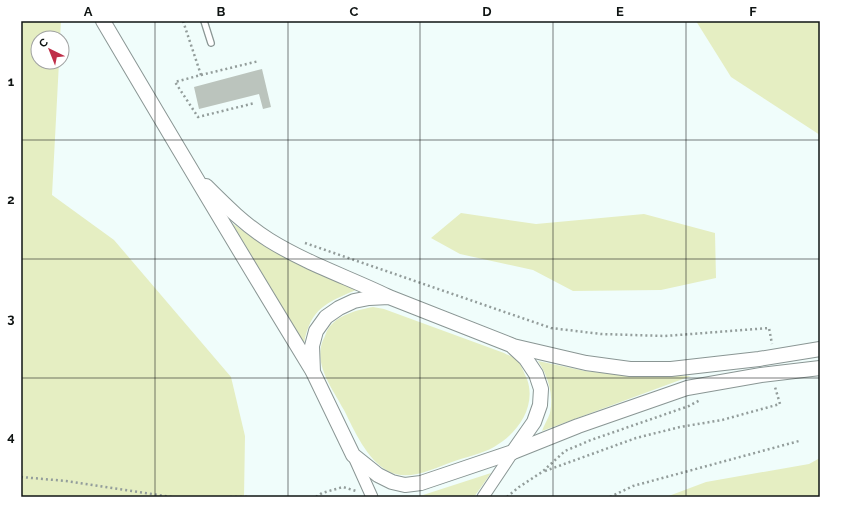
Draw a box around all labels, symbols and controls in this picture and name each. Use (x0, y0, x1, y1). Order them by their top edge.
text: A (84, 4, 93, 19)
text: B (217, 4, 226, 19)
text: C (350, 4, 359, 19)
text: D (482, 4, 492, 19)
text: E (616, 4, 624, 19)
text: F (749, 4, 757, 19)
north arrow (30, 30, 70, 70)
text: С (36, 35, 51, 50)
text: 1 (8, 74, 15, 89)
text: 2 (7, 192, 15, 207)
text: 3 (7, 311, 15, 326)
text: 4 (7, 429, 15, 444)

